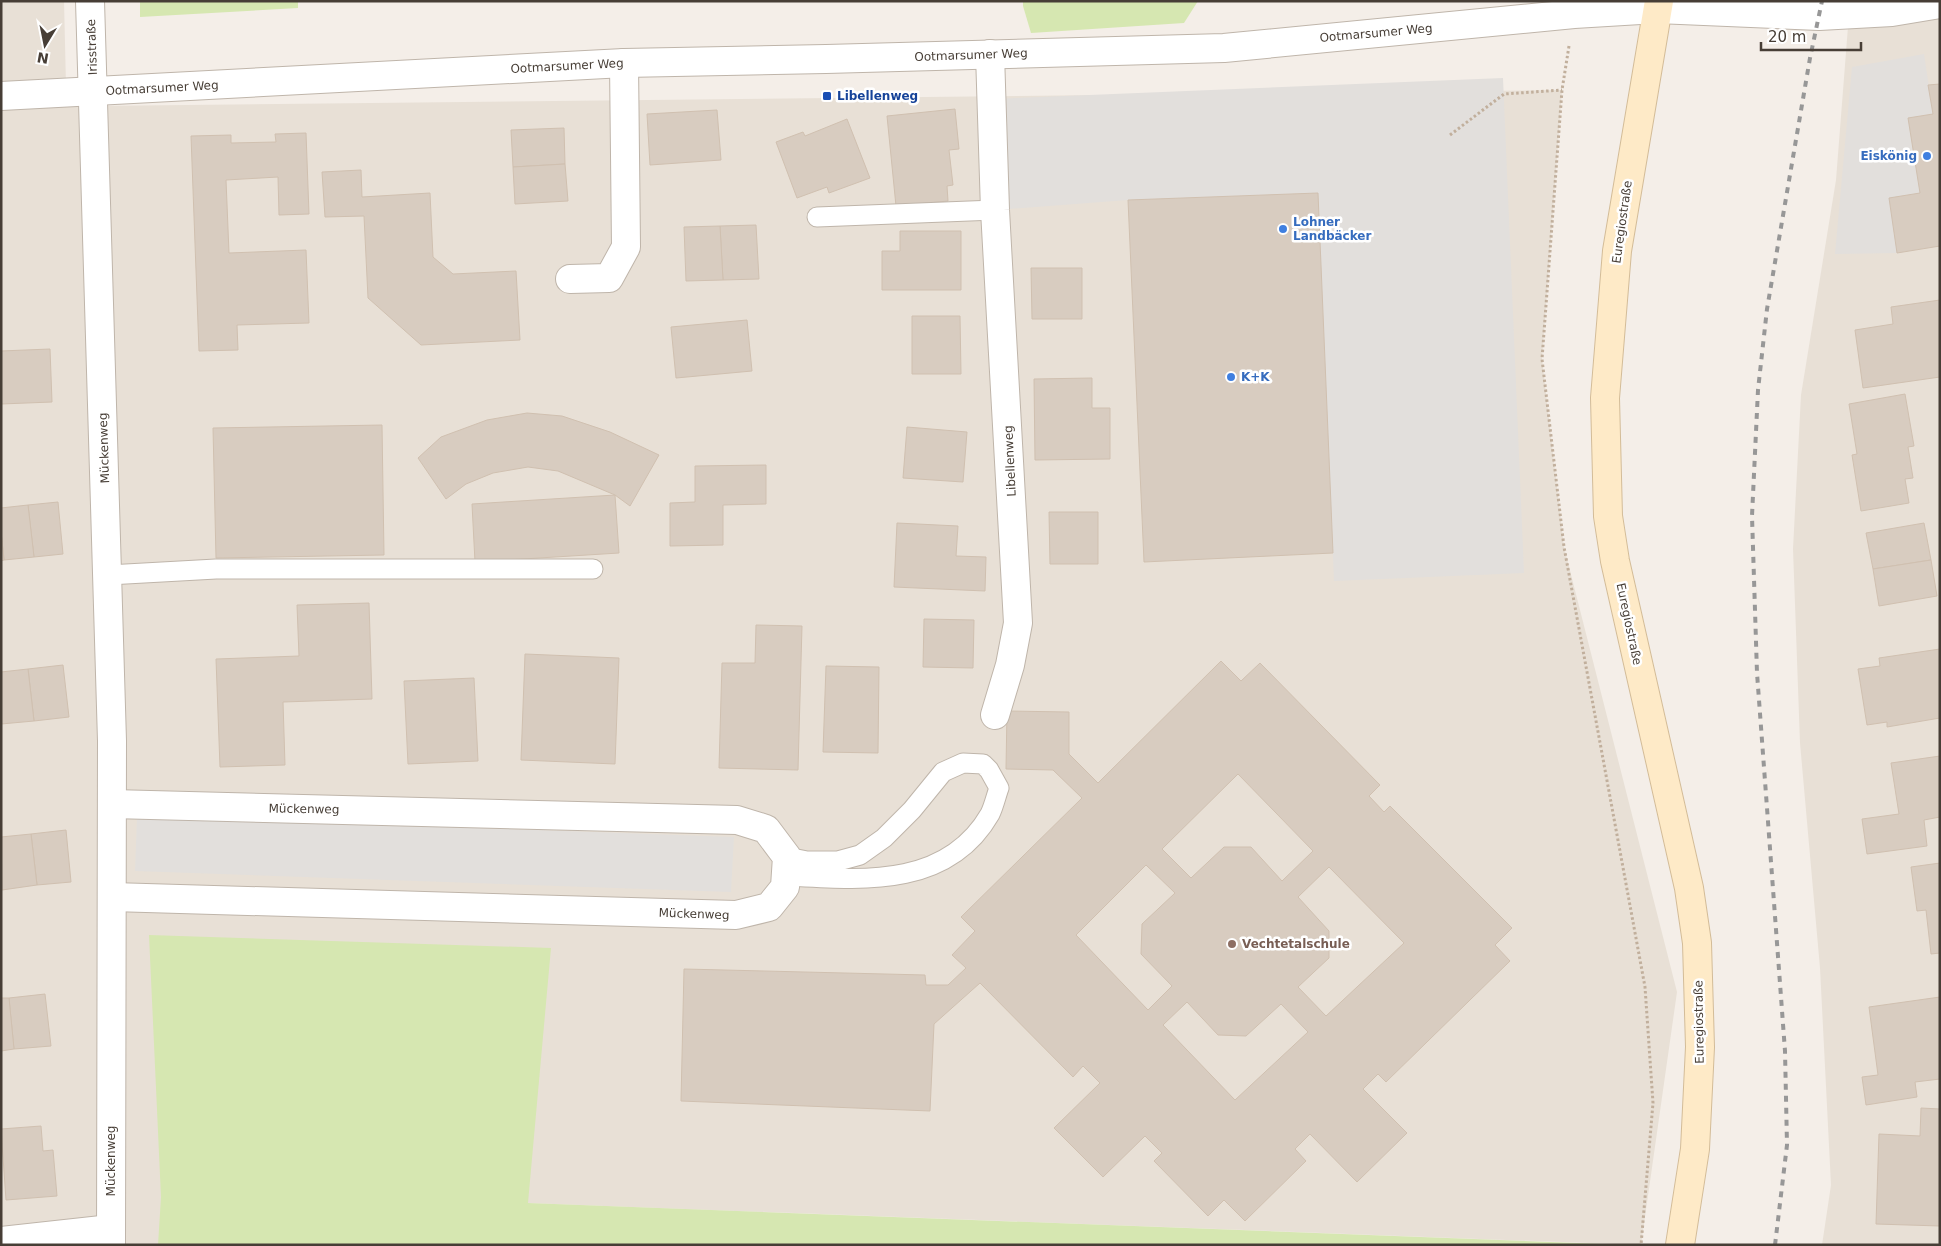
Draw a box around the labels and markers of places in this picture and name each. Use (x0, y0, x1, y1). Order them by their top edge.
place label: Libellenweg (837, 89, 918, 103)
marker: Libellenweg (821, 90, 833, 102)
place label: Eiskönig (1860, 149, 1917, 163)
marker: Eiskönig (1921, 150, 1933, 162)
place label: Lohner Landbäcker (1293, 215, 1371, 243)
marker: Lohner Landbäcker (1277, 223, 1289, 235)
place label: K+K (1241, 370, 1270, 384)
marker: K+K (1225, 371, 1237, 383)
place label: Vechtetalschule (1242, 937, 1350, 951)
marker: Vechtetalschule (1226, 938, 1238, 950)

